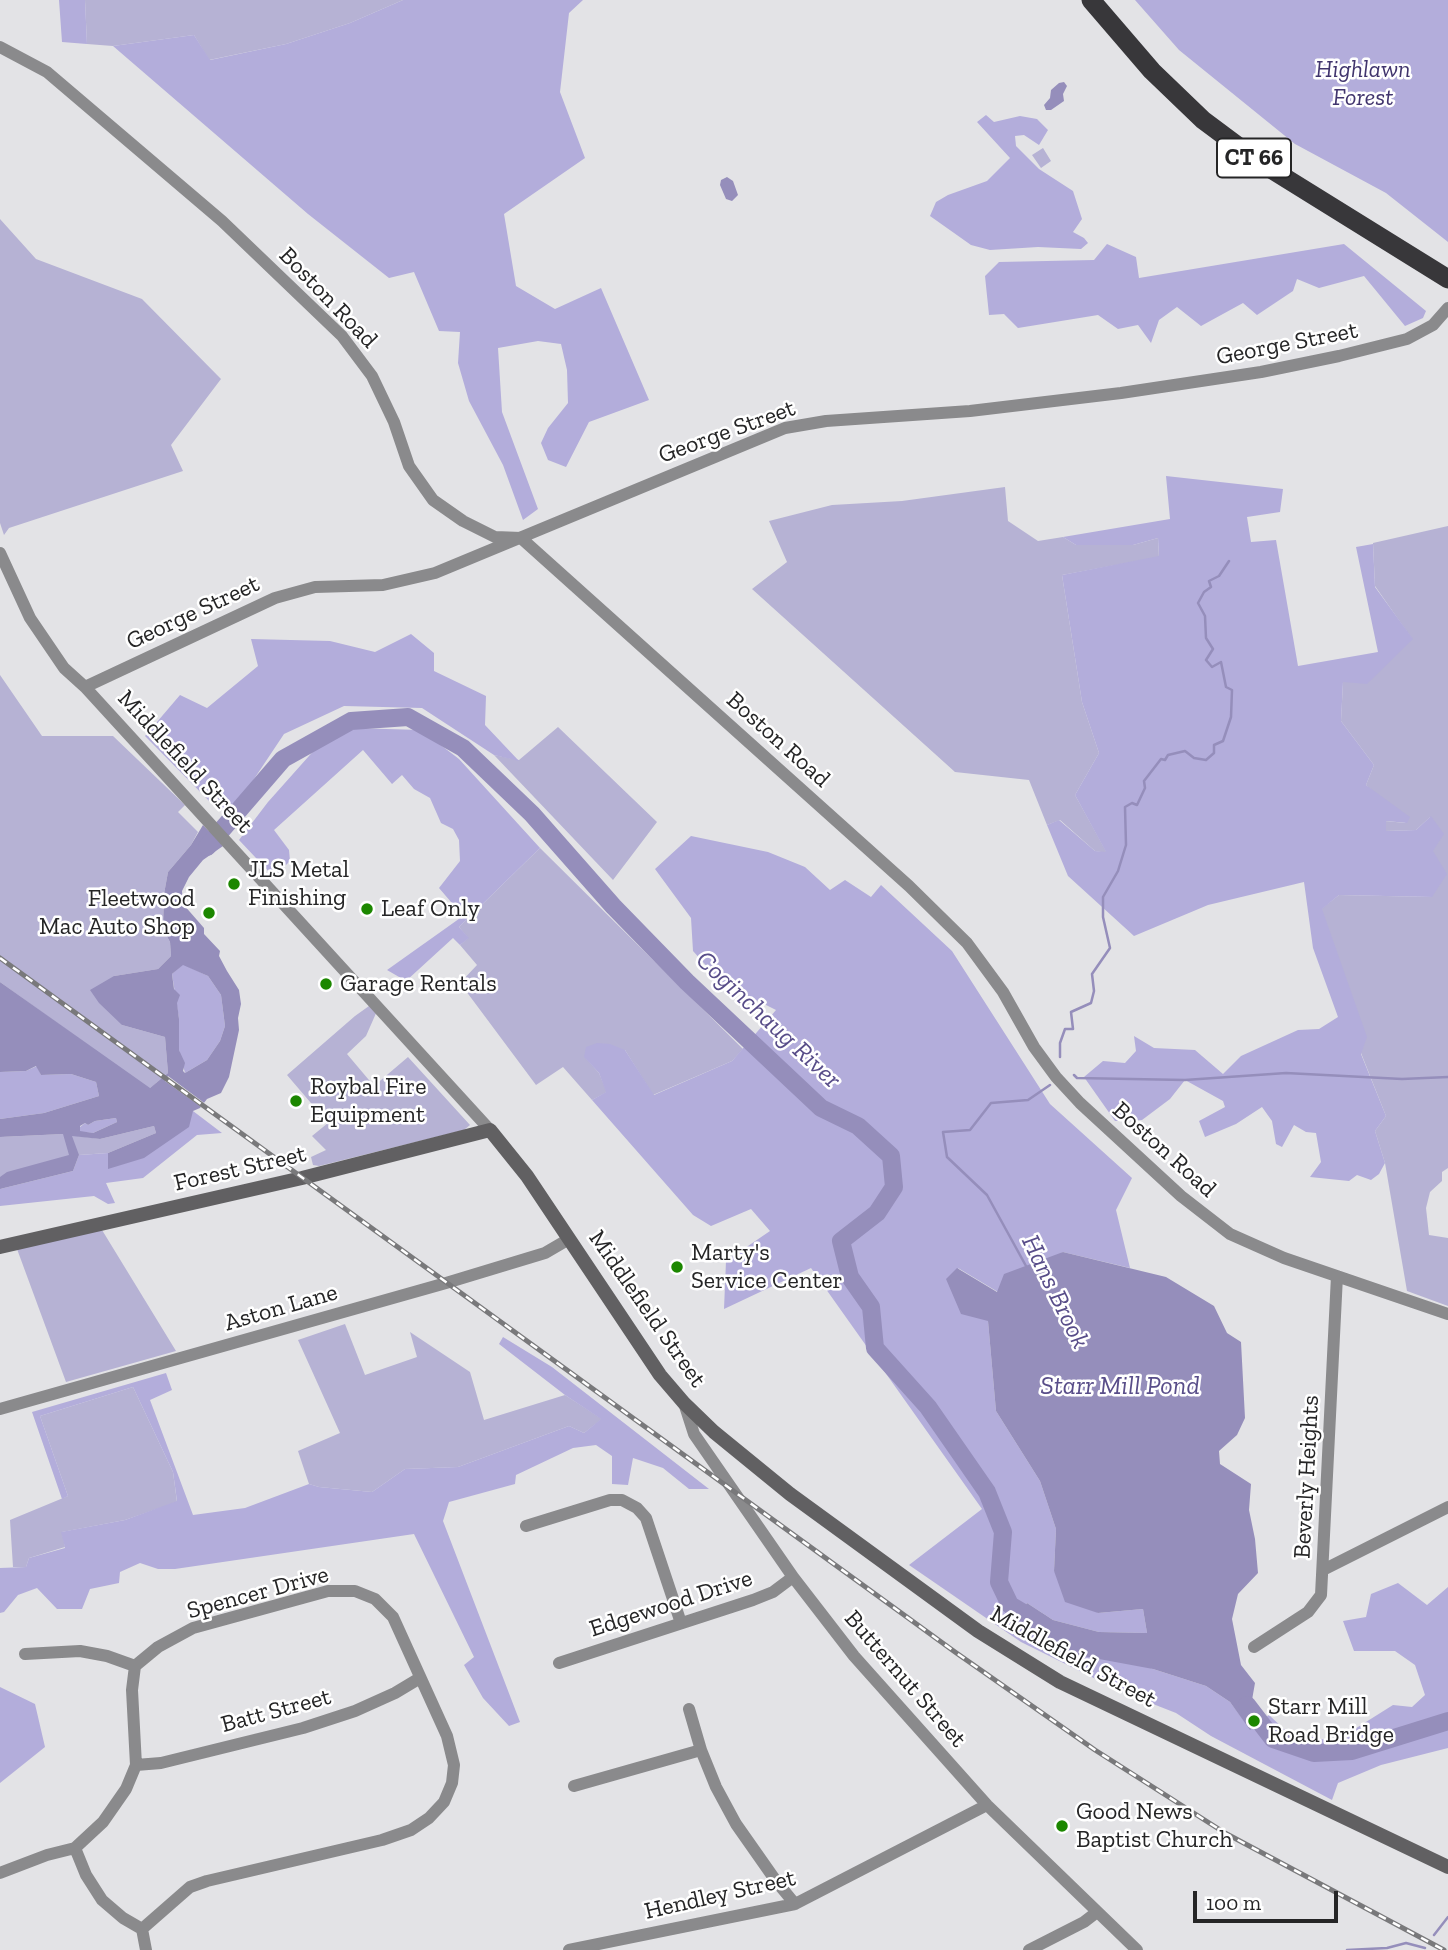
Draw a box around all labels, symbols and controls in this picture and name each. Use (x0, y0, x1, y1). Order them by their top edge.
park label: Highlawn Forest (1315, 56, 1411, 112)
road number: CT 66 (1217, 139, 1291, 178)
street label: Boston Road (273, 241, 383, 355)
street label: George Street (1214, 316, 1360, 372)
street label: George Street (655, 394, 799, 470)
street label: George Street (122, 570, 264, 656)
street label: Middlefield Street (111, 684, 259, 840)
street label: Boston Road (720, 686, 836, 794)
place label: JLS Metal Finishing (248, 856, 349, 912)
marker: JLS Metal Finishing (226, 876, 242, 892)
place label: Fleetwood Mac Auto Shop (39, 885, 195, 941)
place label: Leaf Only (381, 895, 480, 923)
marker: Leaf Only (359, 901, 375, 917)
marker: Fleetwood Mac Auto Shop (201, 905, 217, 921)
water label: Coginchaug River (689, 945, 847, 1095)
place label: Garage Rentals (340, 970, 497, 998)
marker: Garage Rentals (318, 976, 334, 992)
place label: Roybal Fire Equipment (310, 1073, 426, 1129)
marker: Roybal Fire Equipment (288, 1093, 304, 1109)
street label: Boston Road (1106, 1096, 1222, 1204)
street label: Forest Street (171, 1140, 309, 1198)
street label: Middlefield Street (582, 1225, 712, 1393)
water label: Hans Brook (1014, 1230, 1096, 1354)
place label: Marty's Service Center (691, 1239, 843, 1295)
marker: Marty's Service Center (669, 1259, 685, 1275)
street label: Aston Lane (221, 1278, 341, 1338)
water label: Starr Mill Pond (1040, 1371, 1200, 1403)
street label: Beverly Heights (1288, 1395, 1326, 1559)
street label: Spencer Drive (184, 1560, 332, 1626)
street label: Edgewood Drive (586, 1564, 756, 1644)
street label: Middlefield Street (985, 1600, 1161, 1714)
street label: Butternut Street (838, 1605, 972, 1753)
street label: Batt Street (218, 1683, 334, 1739)
place label: Starr Mill Road Bridge (1268, 1693, 1394, 1749)
marker: Starr Mill Road Bridge (1246, 1713, 1262, 1729)
place label: Good News Baptist Church (1076, 1798, 1233, 1854)
marker: Good News Baptist Church (1054, 1818, 1070, 1834)
street label: Hendley Street (642, 1864, 798, 1926)
scale bar (1196, 1876, 1341, 1920)
text: 100 m (1206, 1890, 1261, 1915)

